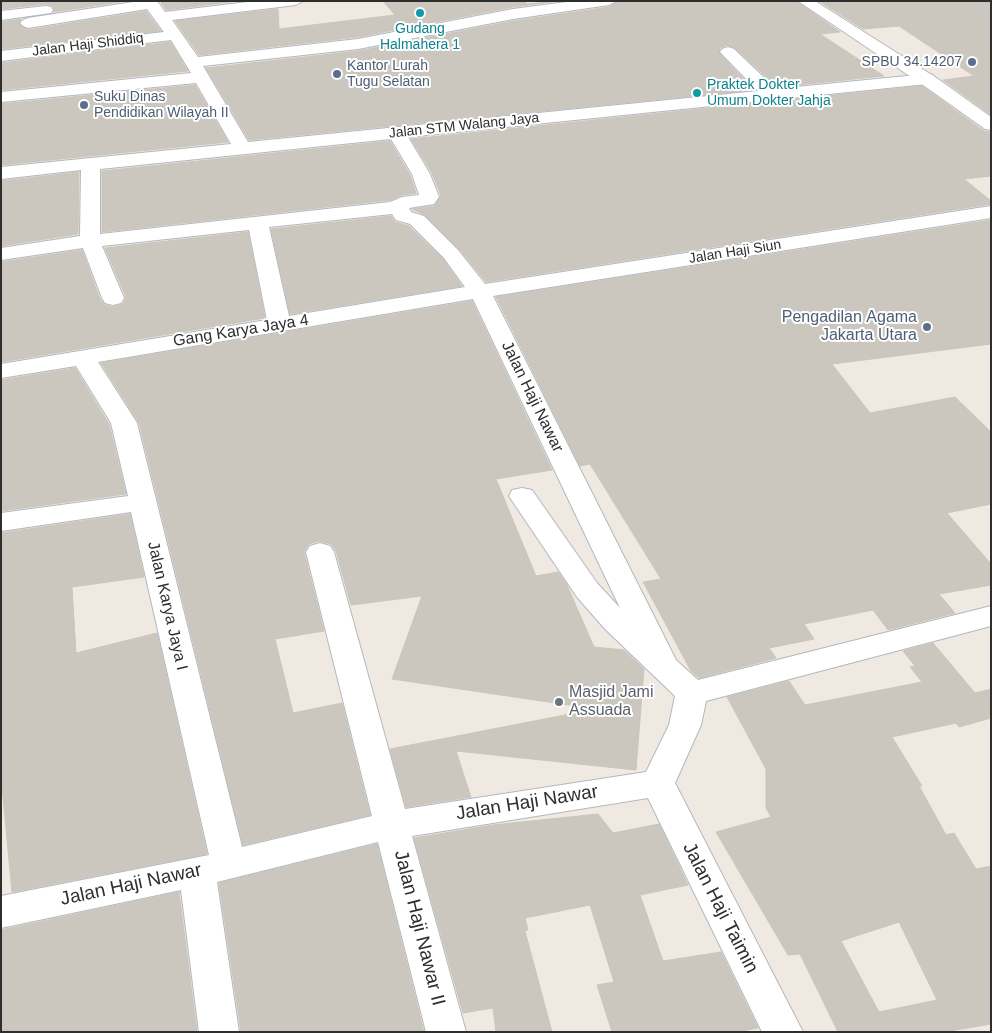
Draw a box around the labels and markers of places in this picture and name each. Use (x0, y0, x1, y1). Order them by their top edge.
marker: Gudang Halmahera 1 (414, 7, 426, 19)
place label: Gudang Halmahera 1 (380, 21, 460, 54)
place label: SPBU 34.14207 (862, 54, 962, 70)
marker: SPBU 34.14207 (966, 56, 978, 68)
place label: Kantor Lurah Tugu Selatan (347, 58, 430, 90)
marker: Kantor Lurah Tugu Selatan (331, 68, 343, 80)
place label: Praktek Dokter Umum Dokter Jahja (707, 77, 831, 110)
marker: Praktek Dokter Umum Dokter Jahja (691, 87, 703, 99)
place label: Suku Dinas Pendidikan Wilayah II (94, 89, 229, 121)
marker: Suku Dinas Pendidikan Wilayah II (78, 99, 90, 111)
place label: Pengadilan Agama Jakarta Utara (782, 308, 917, 346)
marker: Pengadilan Agama Jakarta Utara (921, 321, 933, 333)
place label: Masjid Jami Assuada (569, 683, 653, 721)
marker: Masjid Jami Assuada (553, 696, 565, 708)

